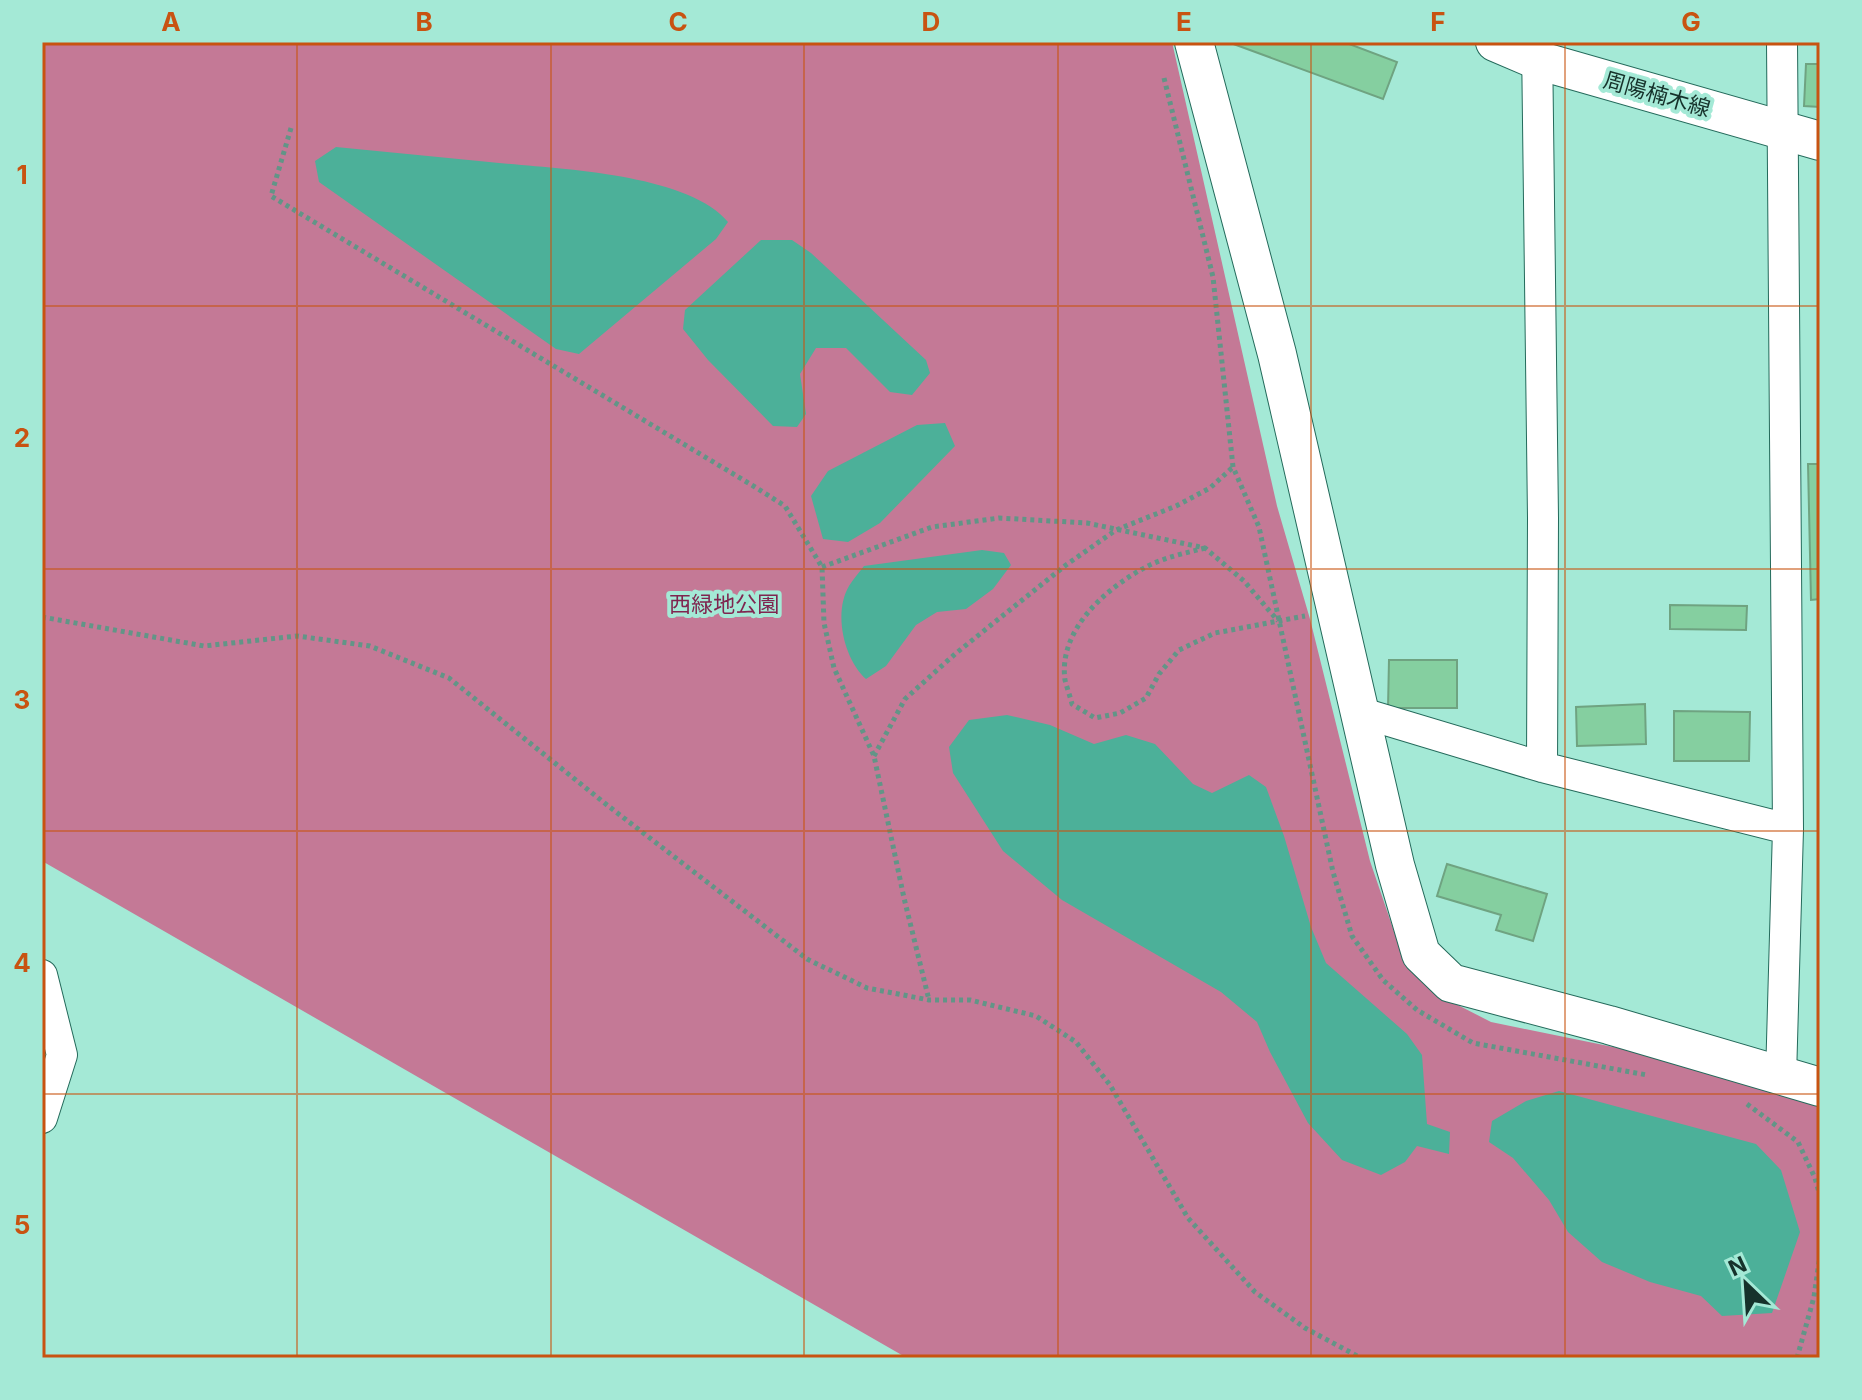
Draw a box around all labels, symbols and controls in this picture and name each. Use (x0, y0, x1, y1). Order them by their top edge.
text: A (161, 6, 181, 37)
text: B (415, 6, 433, 37)
text: C (668, 6, 688, 37)
text: D (922, 6, 940, 37)
text: E (1176, 6, 1192, 37)
text: F (1430, 6, 1446, 37)
text: G (1681, 6, 1701, 37)
street label: 周陽楠木線 (1601, 66, 1713, 122)
text: 1 (16, 159, 28, 190)
text: 2 (14, 422, 30, 453)
park label: 西緑地公園 (669, 591, 779, 617)
text: 3 (14, 684, 30, 715)
text: 4 (13, 947, 31, 978)
text: 5 (14, 1209, 30, 1240)
north arrow (1706, 1244, 1786, 1324)
text: N (1724, 1251, 1751, 1281)

